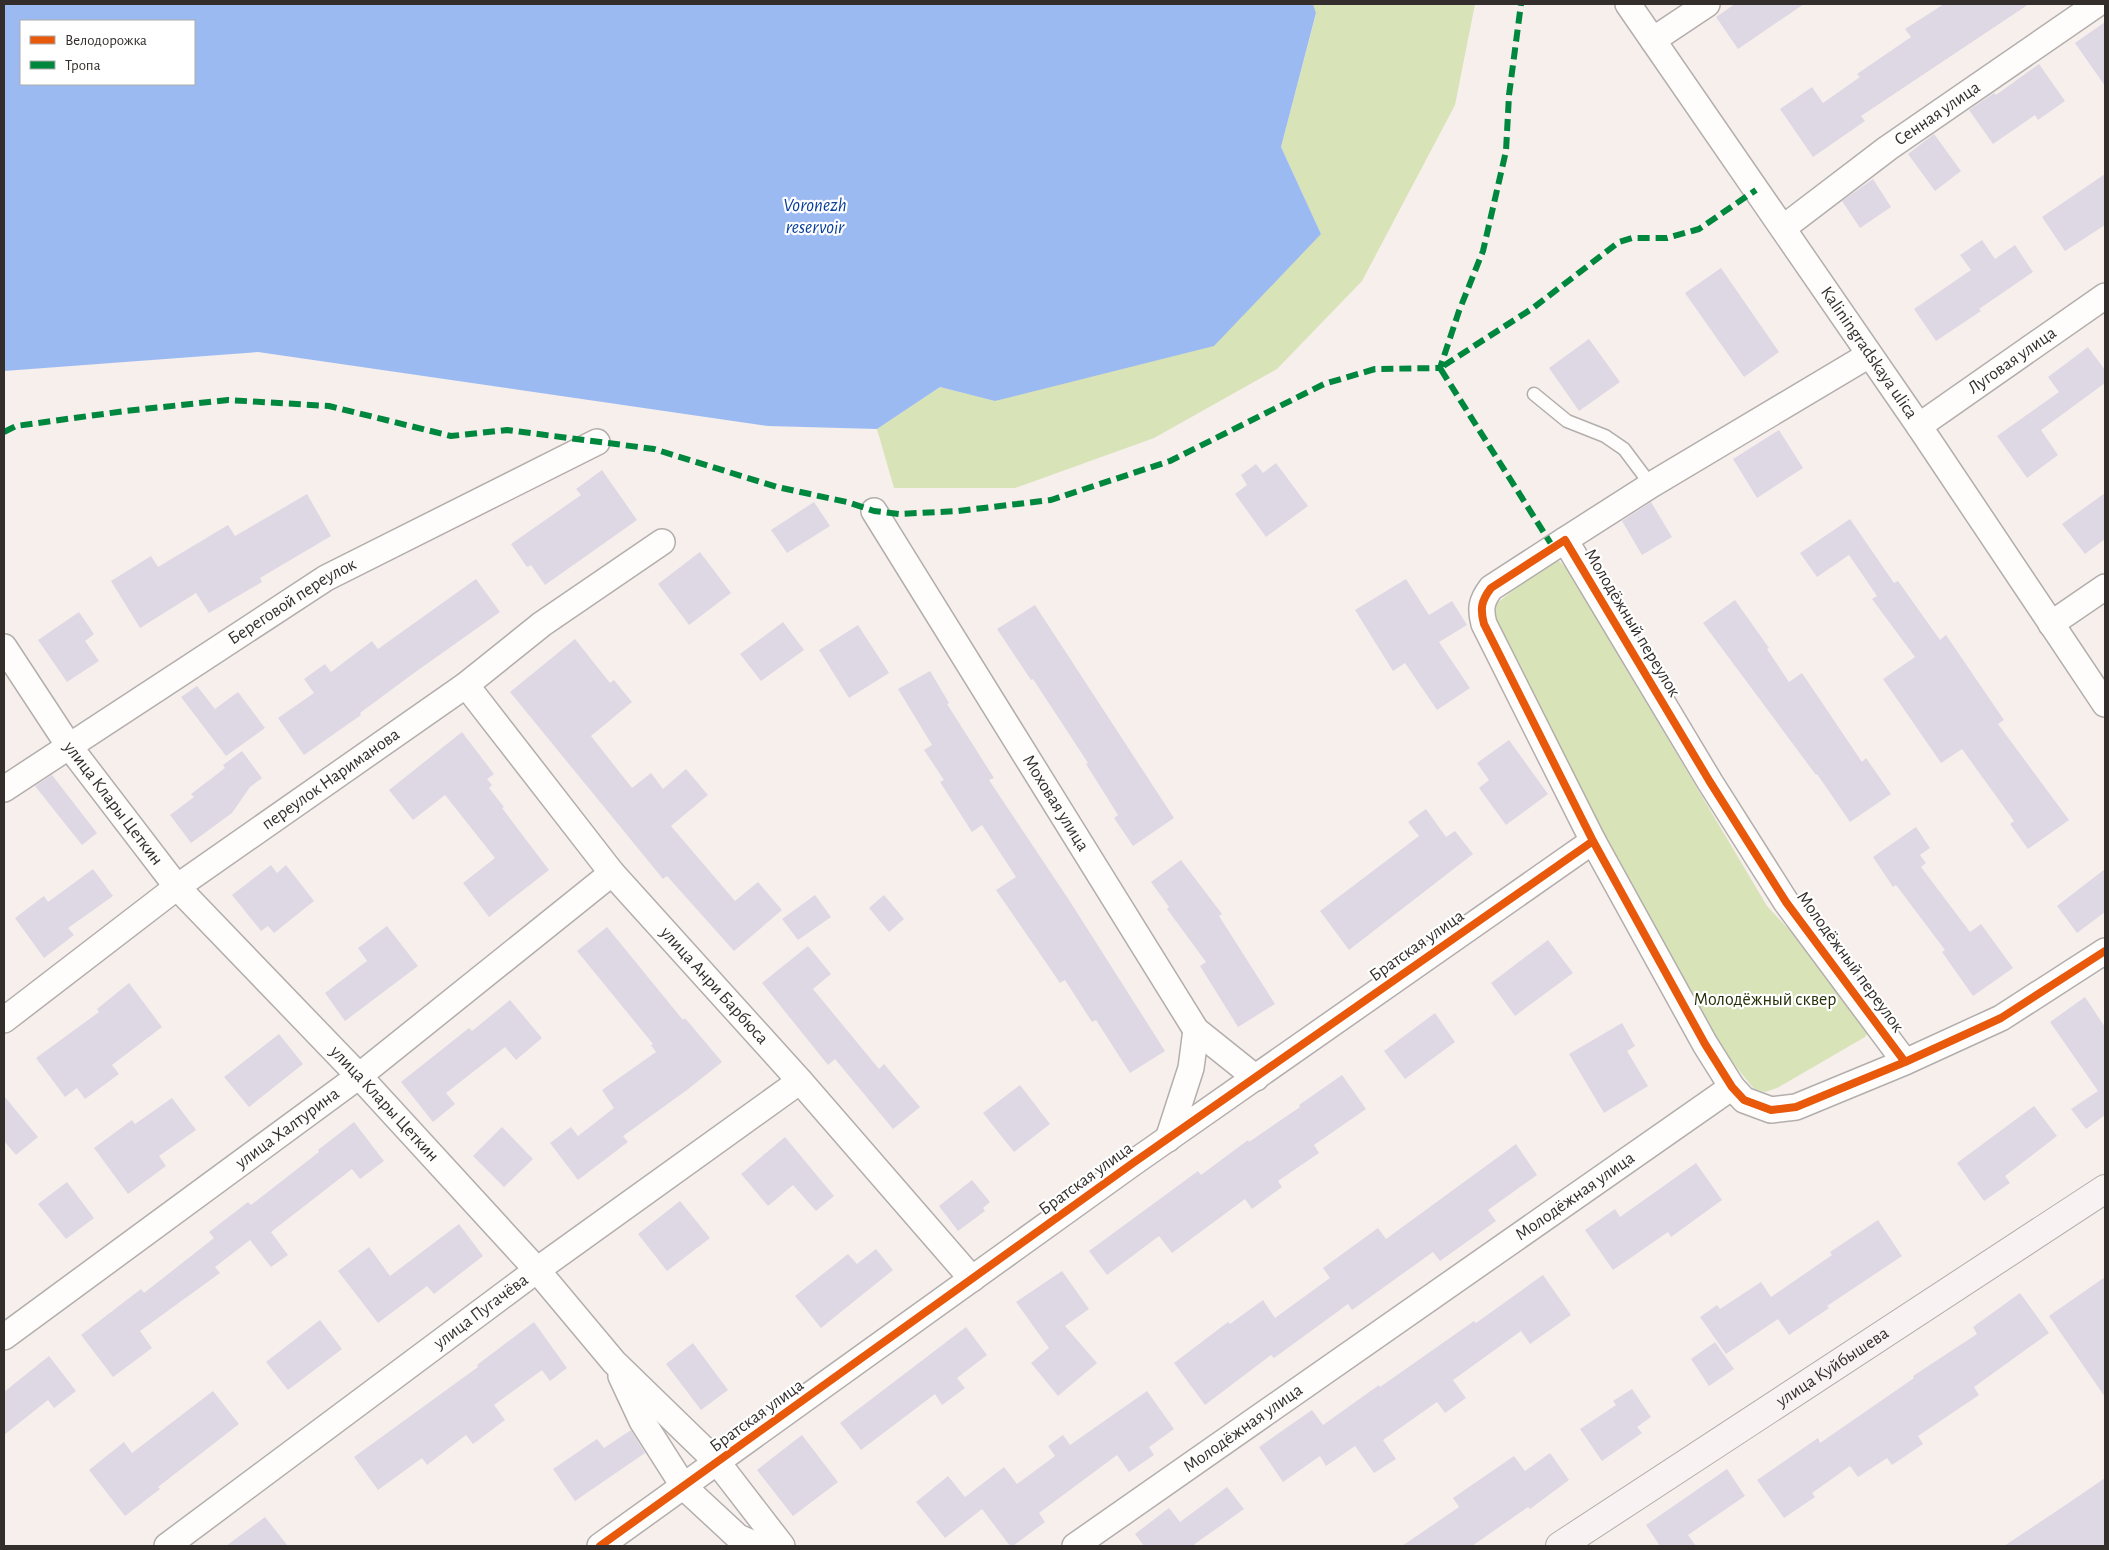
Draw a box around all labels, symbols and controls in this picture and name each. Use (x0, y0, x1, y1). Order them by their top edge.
legend (20, 20, 195, 85)
text: Велодорожка (65, 33, 147, 48)
text: Тропа (65, 58, 101, 73)
street label: Сенная улица (1891, 78, 1983, 150)
water label: Voronezh reservoir (783, 196, 847, 237)
street label: Kaliningradskaya ulica (1817, 284, 1920, 422)
street label: Луговая улица (1965, 324, 2060, 398)
street label: Молодёжный переулок (1581, 546, 1684, 701)
street label: Береговой переулок (225, 555, 360, 648)
street label: переулок Нариманова (259, 725, 403, 834)
street label: улица Клары Цеткин (60, 738, 166, 869)
street label: Моховая улица (1019, 752, 1092, 855)
street label: Молодёжный переулок (1793, 888, 1907, 1036)
street label: Братская улица (1366, 907, 1468, 985)
street label: улица Анри Барбюса (656, 923, 771, 1048)
park label: Молодёжный сквер (1694, 991, 1836, 1009)
street label: улица Клары Цеткин (326, 1042, 442, 1165)
street label: улица Халтурина (232, 1085, 343, 1173)
street label: Братская улица (1036, 1139, 1136, 1219)
street label: Молодёжная улица (1512, 1149, 1638, 1244)
street label: улица Пугачёва (430, 1271, 532, 1353)
street label: улица Куйбышева (1772, 1324, 1892, 1411)
street label: Братская улица (707, 1376, 807, 1456)
street label: Молодёжная улица (1180, 1381, 1306, 1476)

